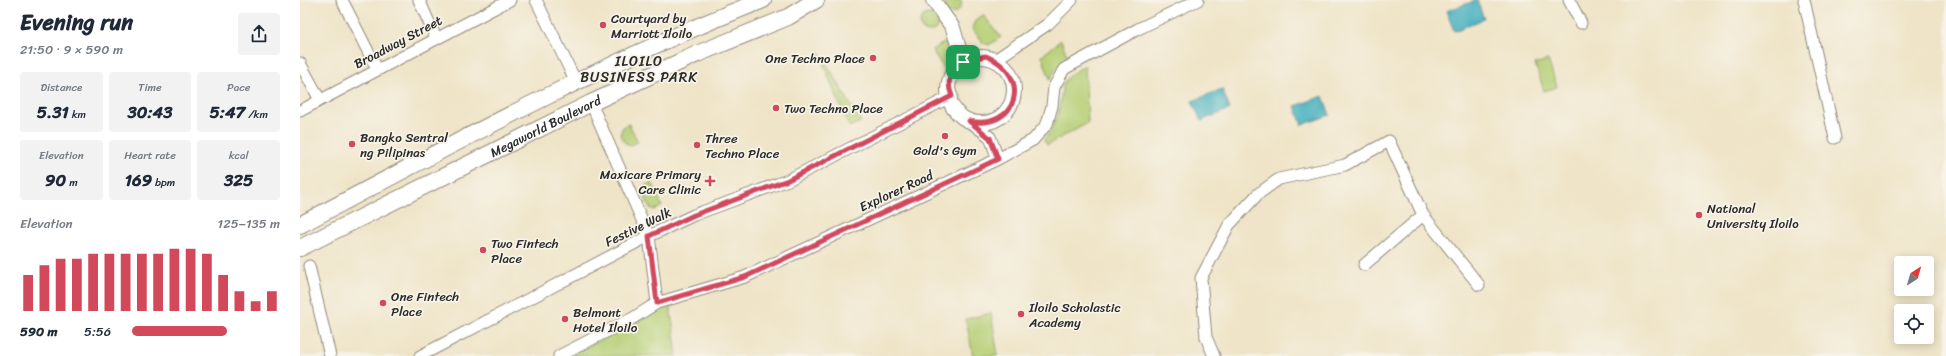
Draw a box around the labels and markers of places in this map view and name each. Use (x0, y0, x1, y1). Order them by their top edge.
place label: Courtyard by Marriott Iloilo (611, 7, 693, 45)
marker: Courtyard by Marriott Iloilo (598, 20, 608, 30)
pin (946, 45, 980, 79)
place label: One Techno Place (765, 47, 865, 70)
marker: One Techno Place (868, 53, 878, 63)
place label: Two Techno Place (784, 97, 883, 120)
marker: Two Techno Place (771, 103, 781, 113)
place label: Bangko Sentral ng Pilipinas (360, 126, 448, 164)
place label: Three Techno Place (705, 127, 780, 165)
marker: Gold's Gym (940, 131, 950, 141)
marker: Bangko Sentral ng Pilipinas (347, 139, 357, 149)
place label: Gold's Gym (913, 139, 977, 162)
marker: Three Techno Place (692, 140, 702, 150)
place label: Maxicare Primary Care Clinic (600, 163, 702, 201)
marker: Maxicare Primary Care Clinic (704, 175, 716, 187)
place label: National University Iloilo (1707, 197, 1799, 235)
marker: National University Iloilo (1694, 210, 1704, 220)
place label: Two Fintech Place (491, 232, 559, 270)
marker: Two Fintech Place (478, 245, 488, 255)
place label: One Fintech Place (391, 285, 459, 323)
place label: Iloilo Scholastic Academy (1028, 296, 1121, 334)
marker: One Fintech Place (378, 298, 388, 308)
place label: Belmont Hotel Iloilo (573, 301, 638, 339)
marker: Iloilo Scholastic Academy (1016, 309, 1026, 319)
marker: Belmont Hotel Iloilo (560, 314, 570, 324)

